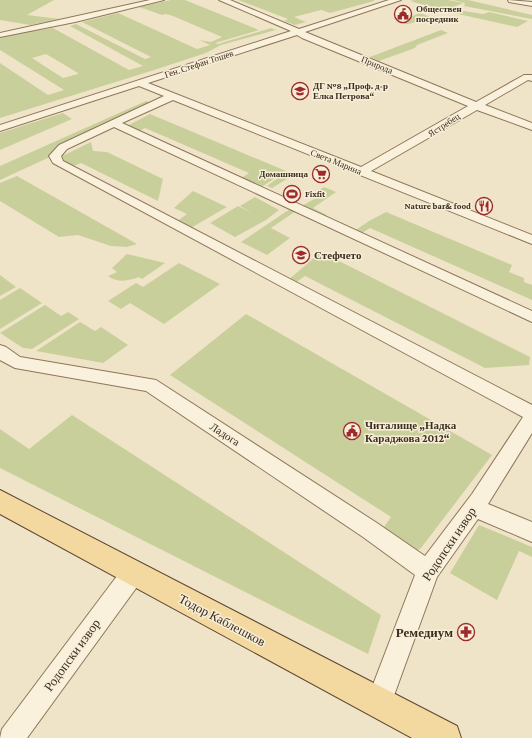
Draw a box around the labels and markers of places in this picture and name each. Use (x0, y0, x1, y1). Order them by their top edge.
public building icon: Обществен посредник (393, 4, 413, 24)
place label: Обществен посредник (416, 4, 462, 24)
school or university icon: ДГ №8 „Проф. д-р Елка Петрова“ (290, 81, 310, 101)
place label: ДГ №8 „Проф. д-р Елка Петрова“ (313, 81, 388, 101)
supermarket icon: Домашница (311, 164, 331, 184)
place label: Домашница (259, 169, 308, 179)
sports icon: Fixfit (282, 184, 302, 204)
place label: Fixfit (305, 189, 326, 199)
restaurant icon: Nature bar& food (474, 196, 494, 216)
place label: Nature bar& food (405, 201, 471, 211)
school or university icon: Стефчето (291, 245, 311, 265)
place label: Стефчето (314, 249, 362, 261)
place label: Читалище „Надка Караджова 2012“ (365, 419, 457, 444)
public building icon: Читалище „Надка Караджова 2012“ (342, 421, 362, 441)
pharmacy icon: Ремедиум (456, 622, 476, 642)
place label: Ремедиум (396, 625, 453, 640)

